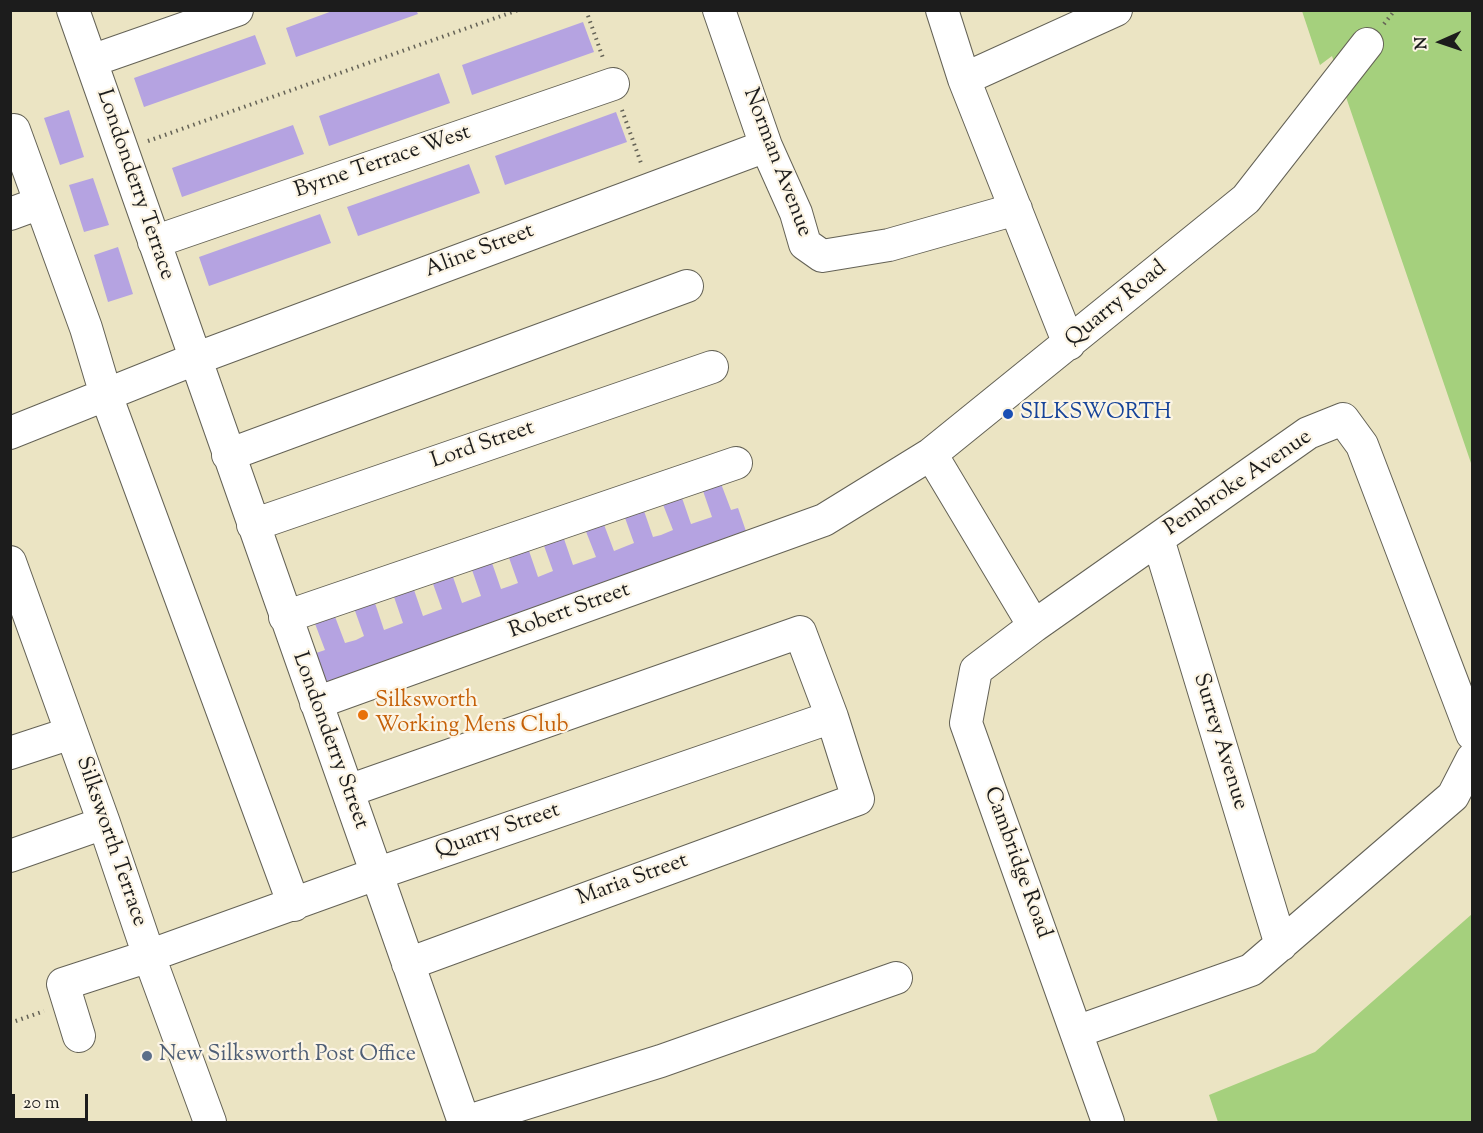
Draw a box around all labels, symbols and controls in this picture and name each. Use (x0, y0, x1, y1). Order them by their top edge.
north arrow (1411, 12, 1471, 72)
text: N (1411, 36, 1434, 50)
street label: Norman Avenue (736, 85, 816, 241)
street label: Londonderry Terrace (89, 86, 179, 284)
street label: Byrne Terrace West (291, 120, 475, 206)
street label: Aline Street (422, 219, 538, 285)
street label: Quarry Road (1061, 256, 1173, 354)
place label: SILKSWORTH (1020, 401, 1171, 427)
marker: SILKSWORTH (1001, 407, 1015, 421)
street label: Lord Street (428, 416, 538, 476)
street label: Pembroke Avenue (1160, 425, 1318, 543)
street label: Robert Street (506, 578, 634, 646)
street label: Londonderry Street (285, 649, 373, 833)
street label: Surrey Avenue (1186, 671, 1252, 813)
place label: Silksworth Working Mens Club (375, 689, 569, 740)
marker: Silksworth Working Mens Club (356, 708, 370, 722)
street label: Silksworth Terrace (69, 754, 151, 930)
street label: Cambridge Road (976, 784, 1056, 942)
street label: Quarry Street (432, 798, 564, 866)
street label: Maria Street (574, 849, 692, 913)
place label: New Silksworth Post Office (159, 1043, 416, 1069)
marker: New Silksworth Post Office (140, 1049, 154, 1063)
scale bar (15, 1082, 92, 1120)
text: 20 m (23, 1091, 60, 1117)

